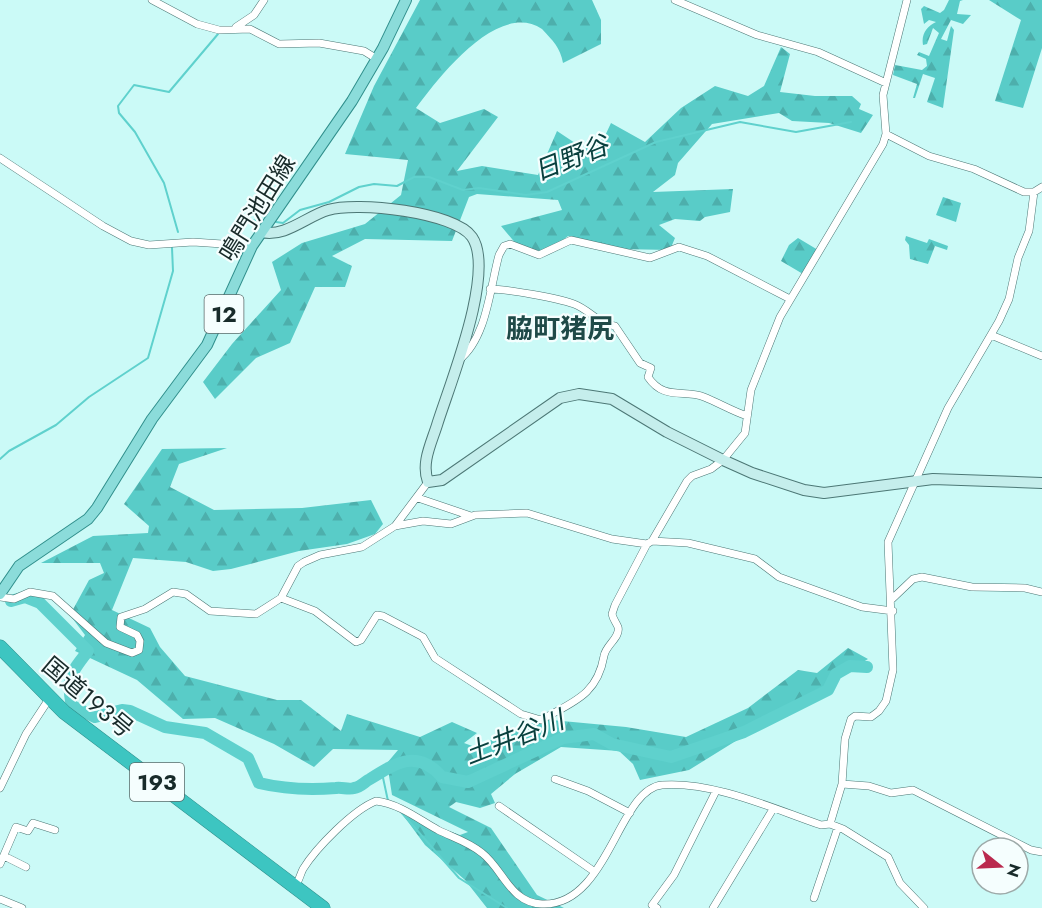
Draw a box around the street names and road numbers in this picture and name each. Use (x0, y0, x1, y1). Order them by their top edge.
street label: 鳴門池田線 (210, 148, 304, 268)
road number: 12 (204, 295, 244, 333)
street label: 国道193号 (35, 648, 141, 746)
road number: 193 (130, 763, 184, 801)

